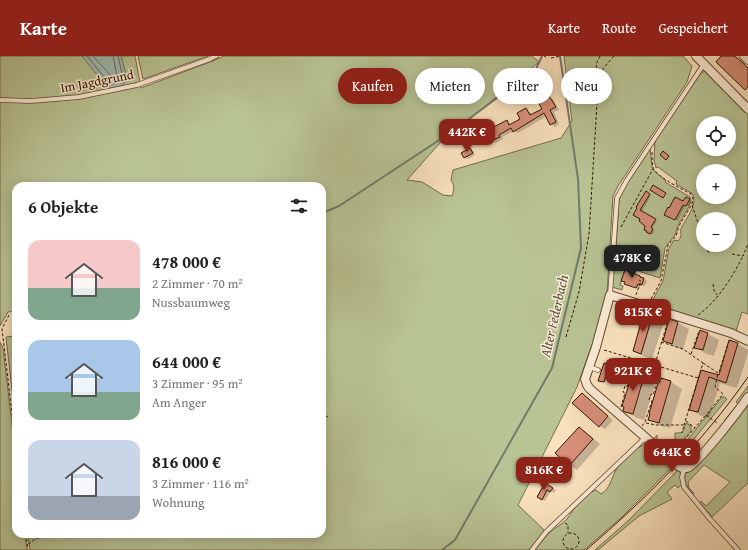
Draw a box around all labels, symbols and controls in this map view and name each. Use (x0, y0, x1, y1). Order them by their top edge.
text: Karte (20, 14, 67, 42)
text: Karte (548, 18, 580, 38)
text: Route (602, 18, 636, 38)
text: Gespeichert (658, 18, 728, 38)
street label: Im Jagdgrund (59, 65, 135, 97)
chip: Kaufen (338, 68, 407, 104)
chip: Mieten (415, 68, 485, 104)
chip: Filter (493, 68, 553, 104)
chip: Neu (561, 68, 612, 104)
map controls (696, 116, 736, 252)
button: locate (696, 116, 736, 156)
pin: 442K € (434, 119, 500, 153)
text: 442K € (448, 122, 486, 141)
button: + (696, 164, 736, 204)
text: 6 Objekte (28, 194, 98, 219)
icon: filters (288, 195, 310, 217)
button: − (696, 212, 736, 252)
pin: 478K € (599, 245, 665, 279)
text: 478K € (613, 248, 651, 267)
text: 478 000 € (152, 249, 221, 274)
icon: home (60, 256, 108, 304)
water label: Alter Federbach (535, 273, 573, 360)
text: 2 Zimmer · 70 m² (152, 274, 243, 293)
text: Nussbaumweg (152, 293, 230, 312)
pin: 815K € (610, 299, 676, 333)
text: 815K € (624, 302, 662, 321)
text: 644 000 € (152, 349, 221, 374)
icon: home (60, 356, 108, 404)
pin: 921K € (600, 358, 666, 392)
text: 921K € (614, 361, 652, 380)
text: 3 Zimmer · 95 m² (152, 374, 243, 393)
text: Am Anger (152, 393, 206, 412)
pin: 644K € (639, 439, 705, 473)
text: 644K € (653, 442, 691, 461)
text: 816 000 € (152, 449, 221, 474)
icon: home (60, 456, 108, 504)
pin: 816K € (511, 457, 577, 491)
text: 816K € (525, 460, 563, 479)
text: 3 Zimmer · 116 m² (152, 474, 249, 493)
text: Wohnung (152, 493, 205, 512)

